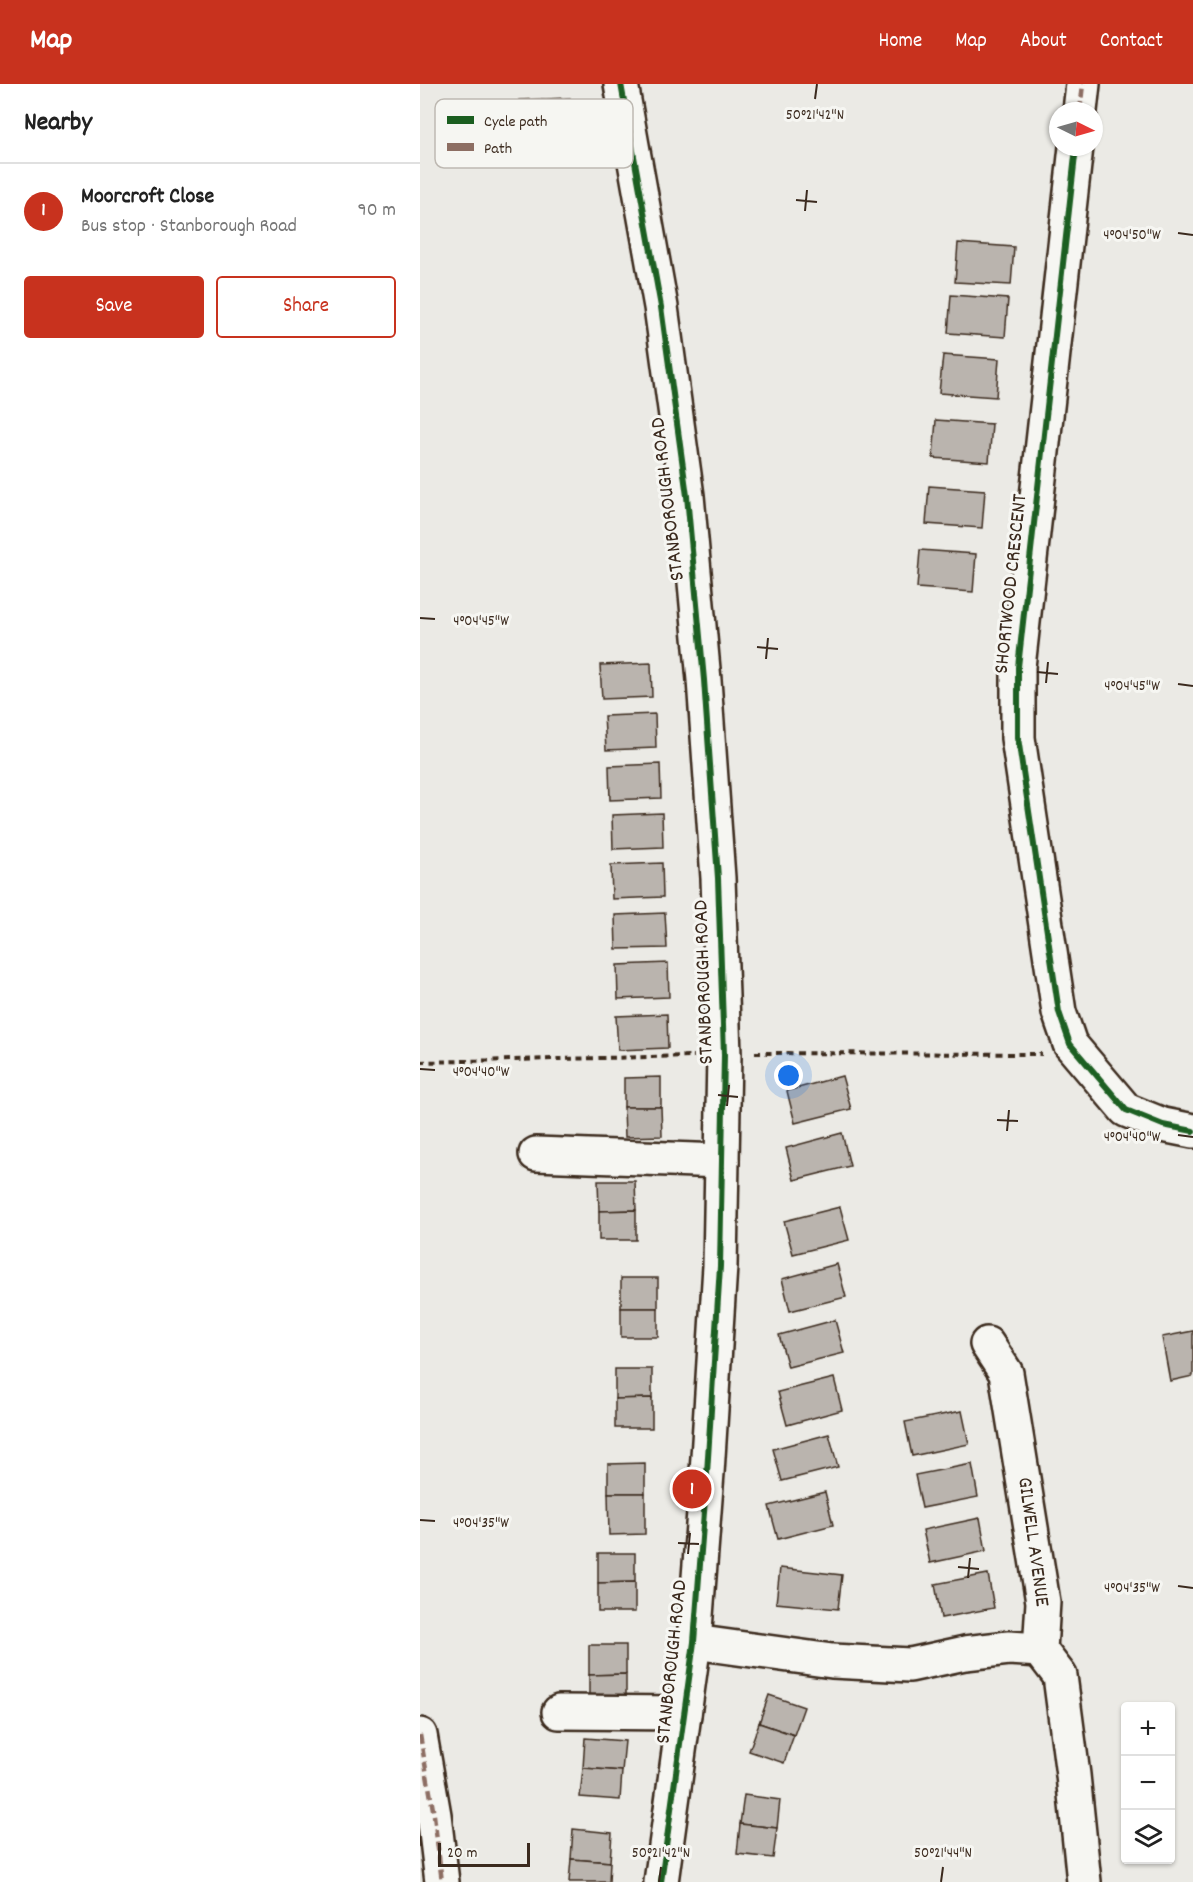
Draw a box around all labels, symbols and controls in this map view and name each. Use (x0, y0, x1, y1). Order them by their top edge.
text: Map (30, 22, 72, 62)
text: Home (878, 27, 922, 57)
text: Map (955, 27, 987, 57)
text: About (1020, 27, 1067, 57)
text: Contact (1100, 27, 1163, 57)
legend (435, 99, 633, 168)
north arrow (1049, 102, 1103, 156)
text: Nearby (24, 105, 92, 142)
text: 50°21'42"N (786, 105, 844, 127)
text: Cycle path (484, 111, 547, 134)
text: Path (484, 138, 512, 161)
text: Moorcroft Close (81, 182, 214, 213)
text: 1 (41, 197, 46, 225)
text: 90 m (358, 197, 396, 225)
text: Bus stop · Stanborough Road (81, 213, 297, 241)
text: 4°04'50"W (1103, 225, 1161, 247)
button: Save (24, 276, 204, 338)
button: Share (216, 276, 396, 338)
street label: STANBOROUGH ROAD (644, 415, 694, 583)
street label: SHORTWOOD CRESCENT (988, 492, 1036, 675)
text: 4°04'45"W (453, 611, 509, 633)
text: 4°04'45"W (1104, 676, 1160, 698)
street label: STANBOROUGH ROAD (687, 899, 723, 1065)
your location (774, 1061, 803, 1090)
text: 4°04'40"W (453, 1062, 510, 1084)
text: 4°04'40"W (1104, 1127, 1161, 1149)
pin: 1 (672, 1466, 712, 1512)
street label: GILWELL AVENUE (1008, 1475, 1056, 1609)
text: 4°04'35"W (453, 1513, 509, 1535)
street label: STANBOROUGH ROAD (649, 1578, 697, 1745)
text: 4°04'35"W (1104, 1578, 1160, 1600)
map controls (1121, 1702, 1175, 1864)
button: + (1121, 1702, 1175, 1756)
button: − (1121, 1756, 1175, 1810)
button: layers (1121, 1810, 1175, 1864)
scale bar (438, 1840, 530, 1868)
text: 20 m (447, 1842, 477, 1865)
text: 50°21'42"N (632, 1843, 690, 1865)
text: 50°21'44"N (914, 1843, 972, 1865)

